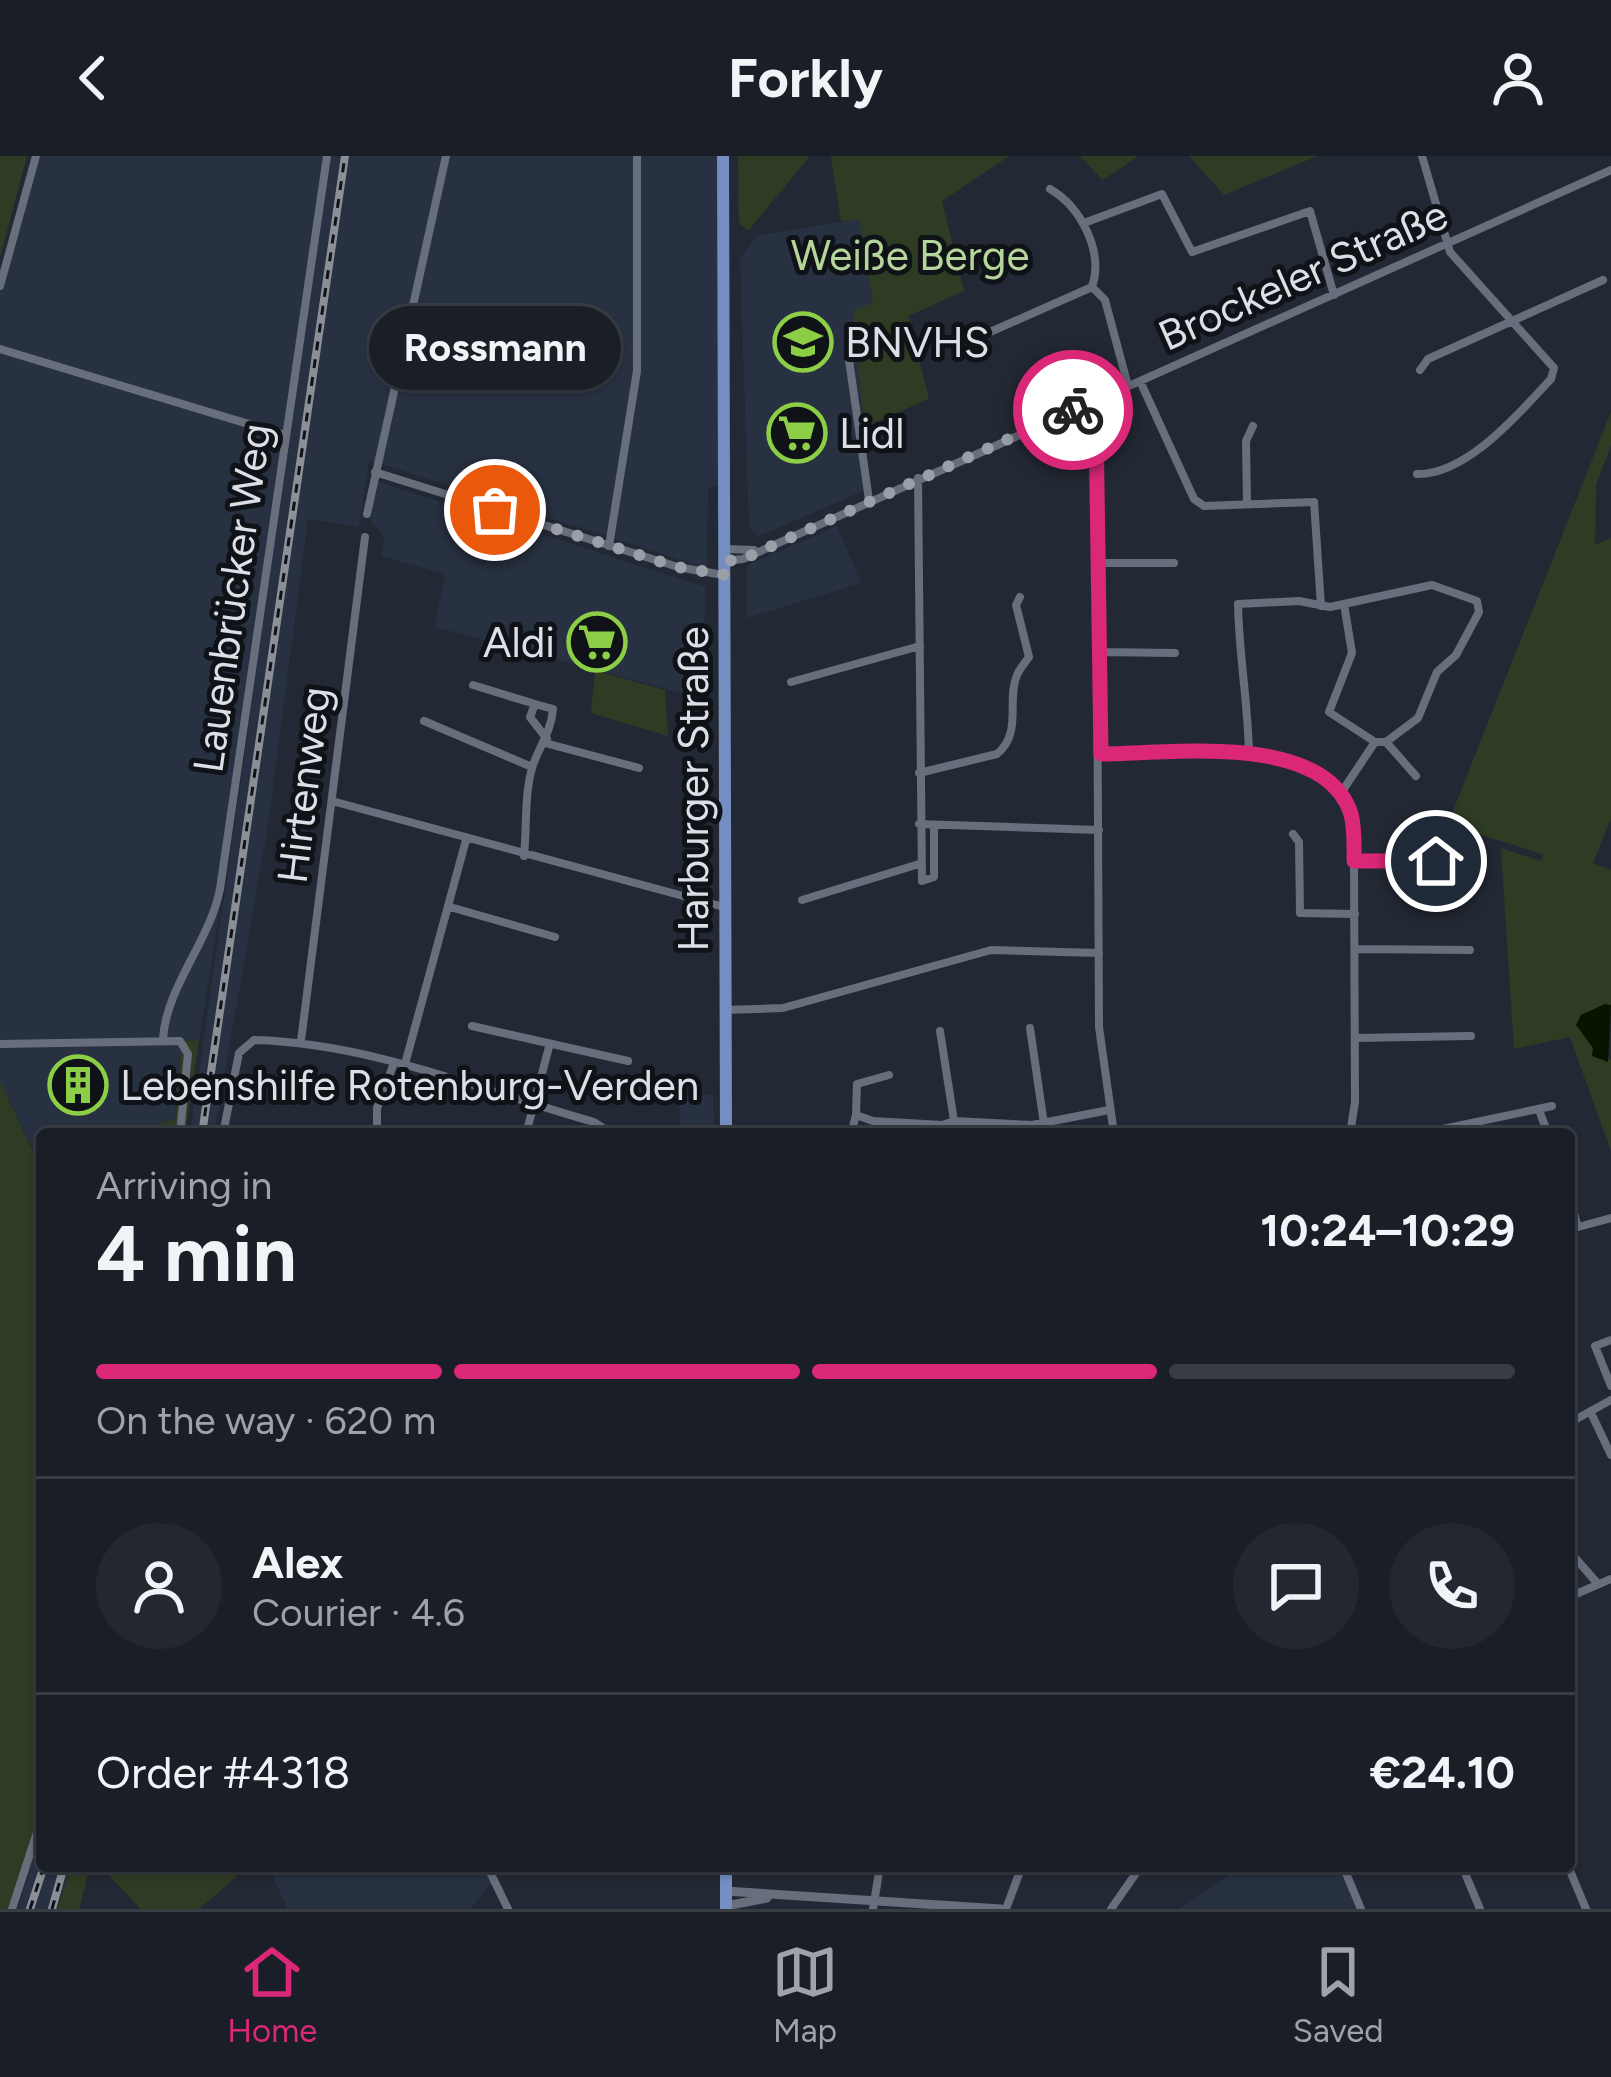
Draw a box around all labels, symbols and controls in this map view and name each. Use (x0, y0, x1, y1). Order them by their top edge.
icon: back (60, 45, 126, 111)
icon: person (1485, 45, 1551, 111)
text: Forkly (728, 46, 883, 111)
street label: Brockeler Straße (1151, 189, 1455, 361)
park label: Weiße Berge (791, 230, 1029, 281)
callout: Rossmann (369, 306, 621, 390)
school or university icon: BNVHS (772, 311, 834, 373)
place label: BNVHS (845, 317, 990, 368)
text: Rossmann (403, 324, 587, 371)
courier (1013, 350, 1133, 470)
icon: bike (1040, 377, 1106, 443)
supermarket icon: Lidl (766, 402, 828, 464)
place label: Lidl (839, 408, 904, 459)
street label: Lauenbrücker Weg (182, 420, 282, 776)
pin (444, 459, 546, 561)
icon: bag (462, 477, 528, 543)
supermarket icon: Aldi (566, 611, 628, 673)
place label: Aldi (483, 617, 555, 668)
street label: Harburger Straße (668, 626, 719, 952)
street label: Hirtenweg (267, 684, 341, 886)
pin (1385, 810, 1487, 912)
icon: home (1403, 828, 1469, 894)
building icon: Lebenshilfe Rotenburg-Verden (47, 1054, 109, 1116)
place label: Lebenshilfe Rotenburg-Verden (120, 1060, 699, 1111)
text: Arriving in (96, 1162, 272, 1209)
text: 10:24–10:29 (1260, 1203, 1515, 1257)
text: 4 min (96, 1207, 297, 1301)
text: On the way · 620 m (96, 1397, 436, 1444)
button: person (96, 1523, 222, 1649)
button: chat (1233, 1523, 1359, 1649)
button: phone (1389, 1523, 1515, 1649)
text: Alex (252, 1535, 343, 1589)
text: Courier · 4.6 (252, 1589, 465, 1636)
text: Order #4318 (96, 1745, 350, 1799)
text: €24.10 (1370, 1745, 1515, 1799)
tab: Home (227, 1939, 317, 2050)
tab: Map (772, 1939, 838, 2050)
tab: Saved (1293, 1939, 1384, 2050)

